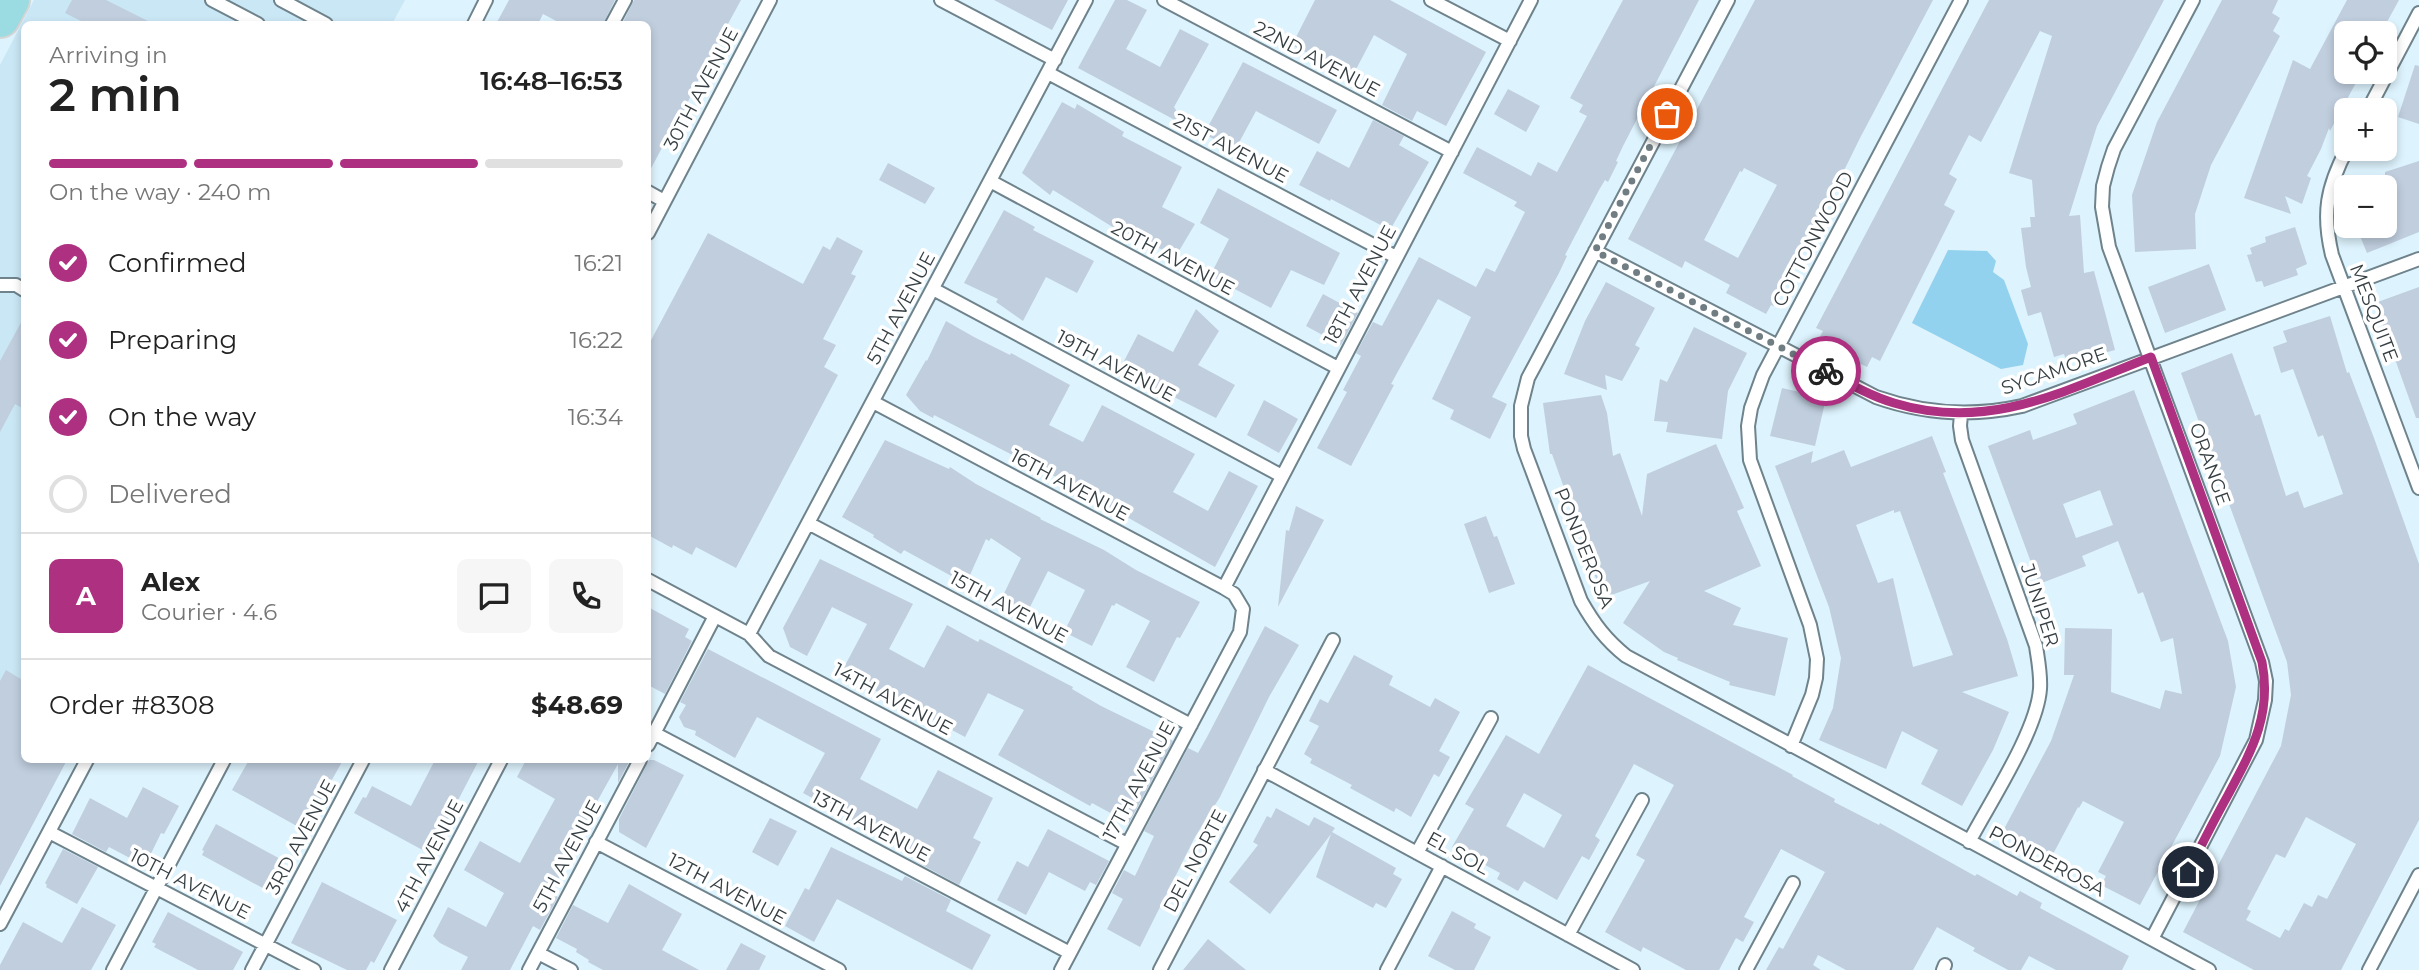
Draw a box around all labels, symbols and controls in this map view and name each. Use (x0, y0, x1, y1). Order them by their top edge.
street label: 22ND AVENUE (1250, 16, 1384, 102)
map controls (2334, 21, 2397, 238)
button: locate (2334, 21, 2397, 84)
street label: 30TH AVENUE (659, 24, 743, 154)
text: Arriving in (49, 41, 168, 69)
text: 16:48–16:53 (480, 65, 623, 97)
text: 2 min (49, 66, 182, 123)
pin (1637, 84, 1697, 144)
icon: bag (1648, 95, 1686, 133)
button: + (2334, 98, 2397, 161)
street label: 21ST AVENUE (1170, 108, 1292, 188)
street label: COTTONWOOD (1768, 167, 1858, 311)
button: − (2334, 175, 2397, 238)
text: On the way · 240 m (49, 178, 271, 206)
street label: 20TH AVENUE (1108, 216, 1238, 300)
street label: 18TH AVENUE (1319, 221, 1401, 349)
icon: check (49, 244, 87, 282)
text: Confirmed (108, 247, 247, 279)
street label: 5TH AVENUE (862, 248, 940, 368)
text: 16:21 (574, 249, 623, 277)
street label: MESQUITE (2345, 261, 2403, 365)
icon: check (49, 321, 87, 359)
text: Preparing (108, 324, 237, 356)
street label: 19TH AVENUE (1053, 325, 1179, 407)
text: 16:22 (570, 326, 623, 354)
courier (1791, 336, 1861, 406)
street label: SYCAMORE (1998, 342, 2110, 400)
icon: bike (1807, 352, 1845, 390)
icon: check (49, 398, 87, 436)
text: On the way (108, 401, 256, 433)
text: 16:34 (568, 403, 623, 431)
street label: ORANGE (2184, 420, 2236, 508)
street label: 16TH AVENUE (1007, 444, 1133, 526)
text: Delivered (108, 478, 232, 510)
street label: PONDEROSA (1549, 484, 1619, 612)
button: chat (457, 559, 531, 633)
button: phone (549, 559, 623, 633)
street label: JUNIPER (2016, 560, 2064, 649)
text: Alex (141, 566, 200, 598)
street label: 15TH AVENUE (946, 566, 1072, 648)
text: A (76, 580, 96, 612)
text: Courier · 4.6 (141, 598, 277, 626)
street label: 14TH AVENUE (829, 658, 957, 740)
text: Order #8308 (49, 689, 215, 721)
text: $48.69 (531, 689, 623, 721)
street label: 17TH AVENUE (1098, 718, 1180, 844)
street label: 3RD AVENUE (261, 776, 341, 898)
street label: 13TH AVENUE (808, 785, 934, 867)
street label: 4TH AVENUE (390, 796, 468, 916)
street label: 5TH AVENUE (528, 796, 606, 916)
street label: DEL NORTE (1158, 806, 1232, 916)
street label: PONDEROSA (1985, 821, 2109, 901)
street label: EL SOL (1423, 827, 1494, 880)
pin (2158, 842, 2218, 902)
street label: 10TH AVENUE (126, 844, 254, 924)
street label: 12TH AVENUE (664, 848, 790, 930)
icon: home (2169, 853, 2207, 891)

